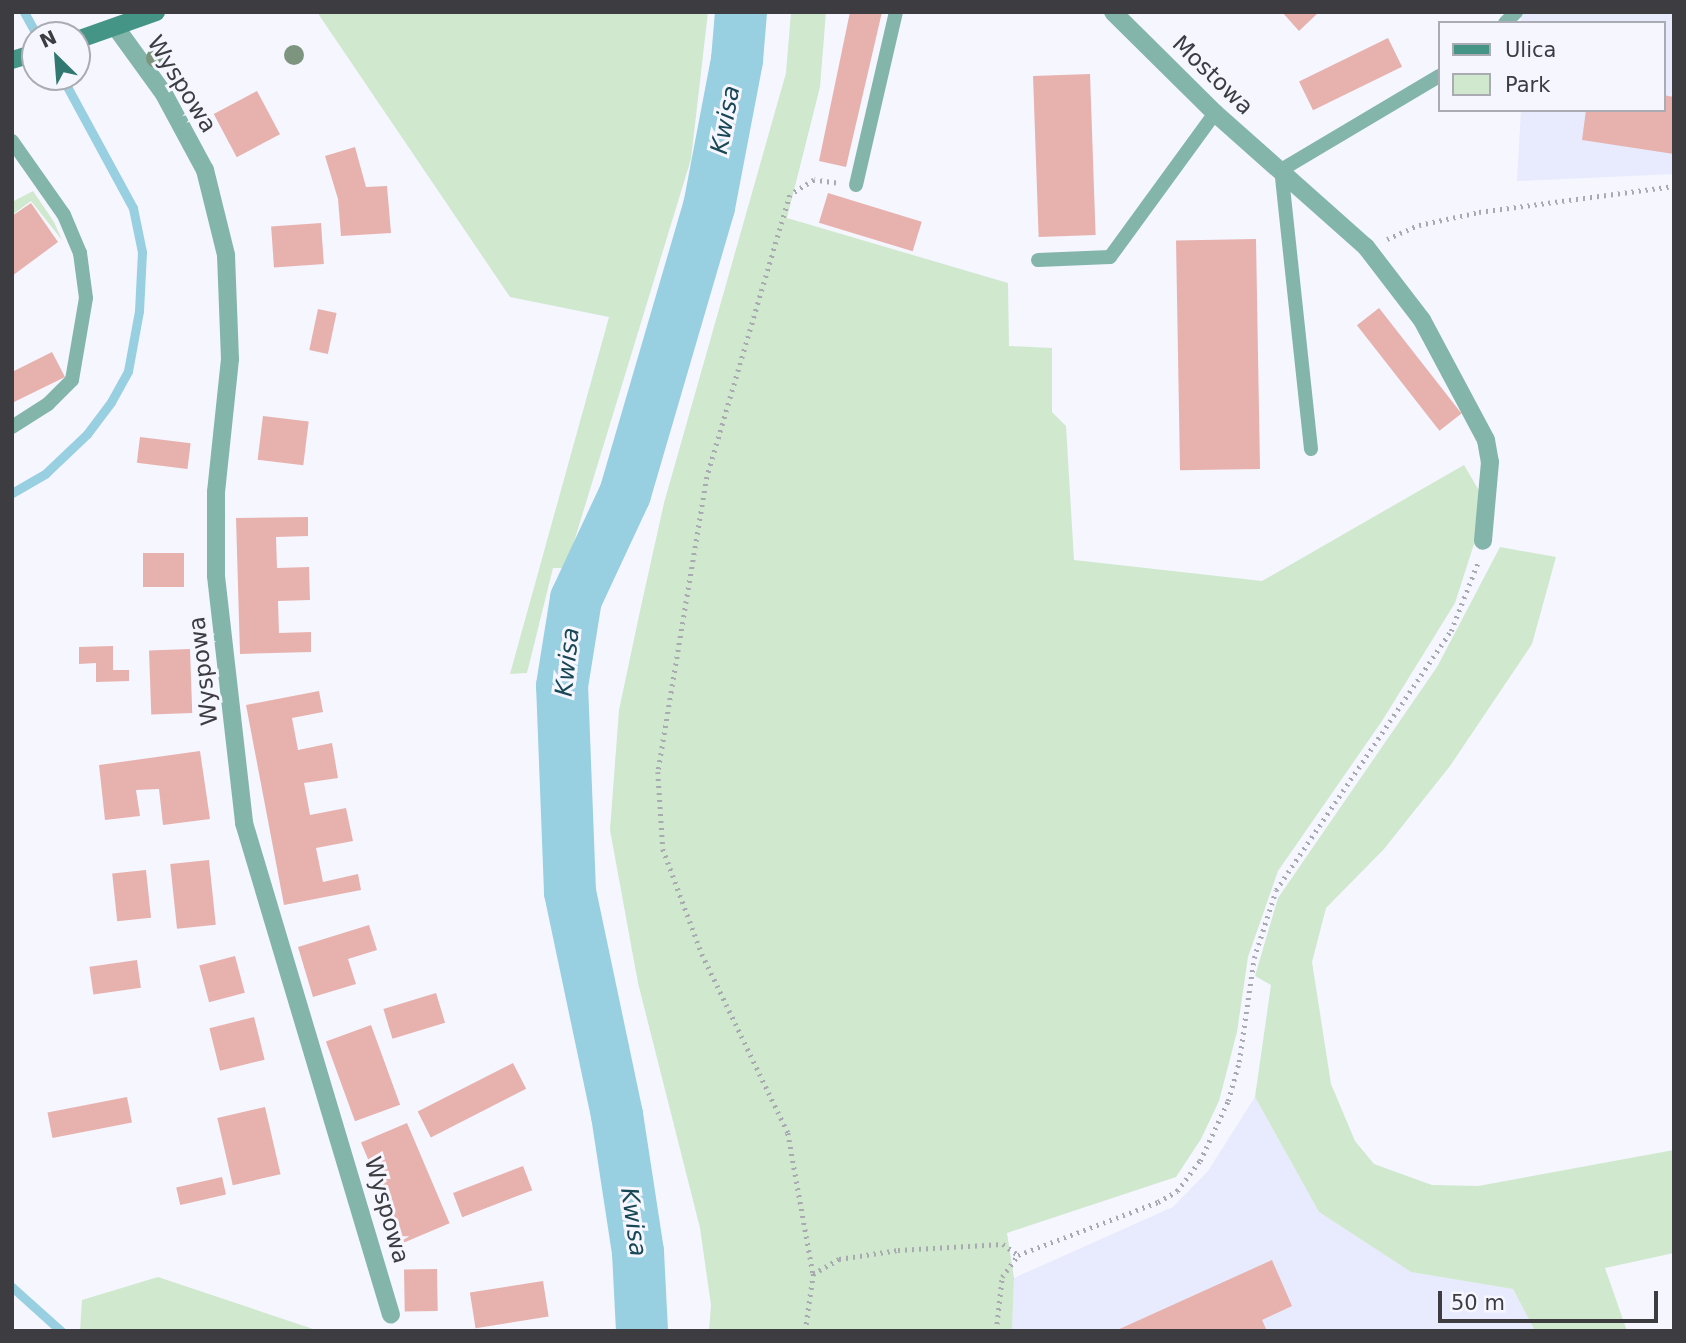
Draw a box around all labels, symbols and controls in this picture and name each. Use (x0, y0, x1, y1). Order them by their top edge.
north arrow (21, 21, 91, 91)
legend (1438, 21, 1665, 112)
text: N (36, 25, 60, 52)
street label: Wyspowa (141, 30, 223, 138)
street label: Mostowa (1167, 30, 1259, 120)
text: Ulica (1505, 38, 1556, 62)
text: Park (1505, 73, 1550, 97)
water label: Kwisa (705, 83, 747, 157)
street label: Wyspowa (183, 615, 223, 727)
water label: Kwisa (550, 626, 586, 698)
street label: Wyspowa (359, 1154, 415, 1266)
water label: Kwisa (614, 1186, 652, 1258)
scale bar (1441, 1276, 1662, 1320)
text: 50 m (1451, 1291, 1505, 1315)

